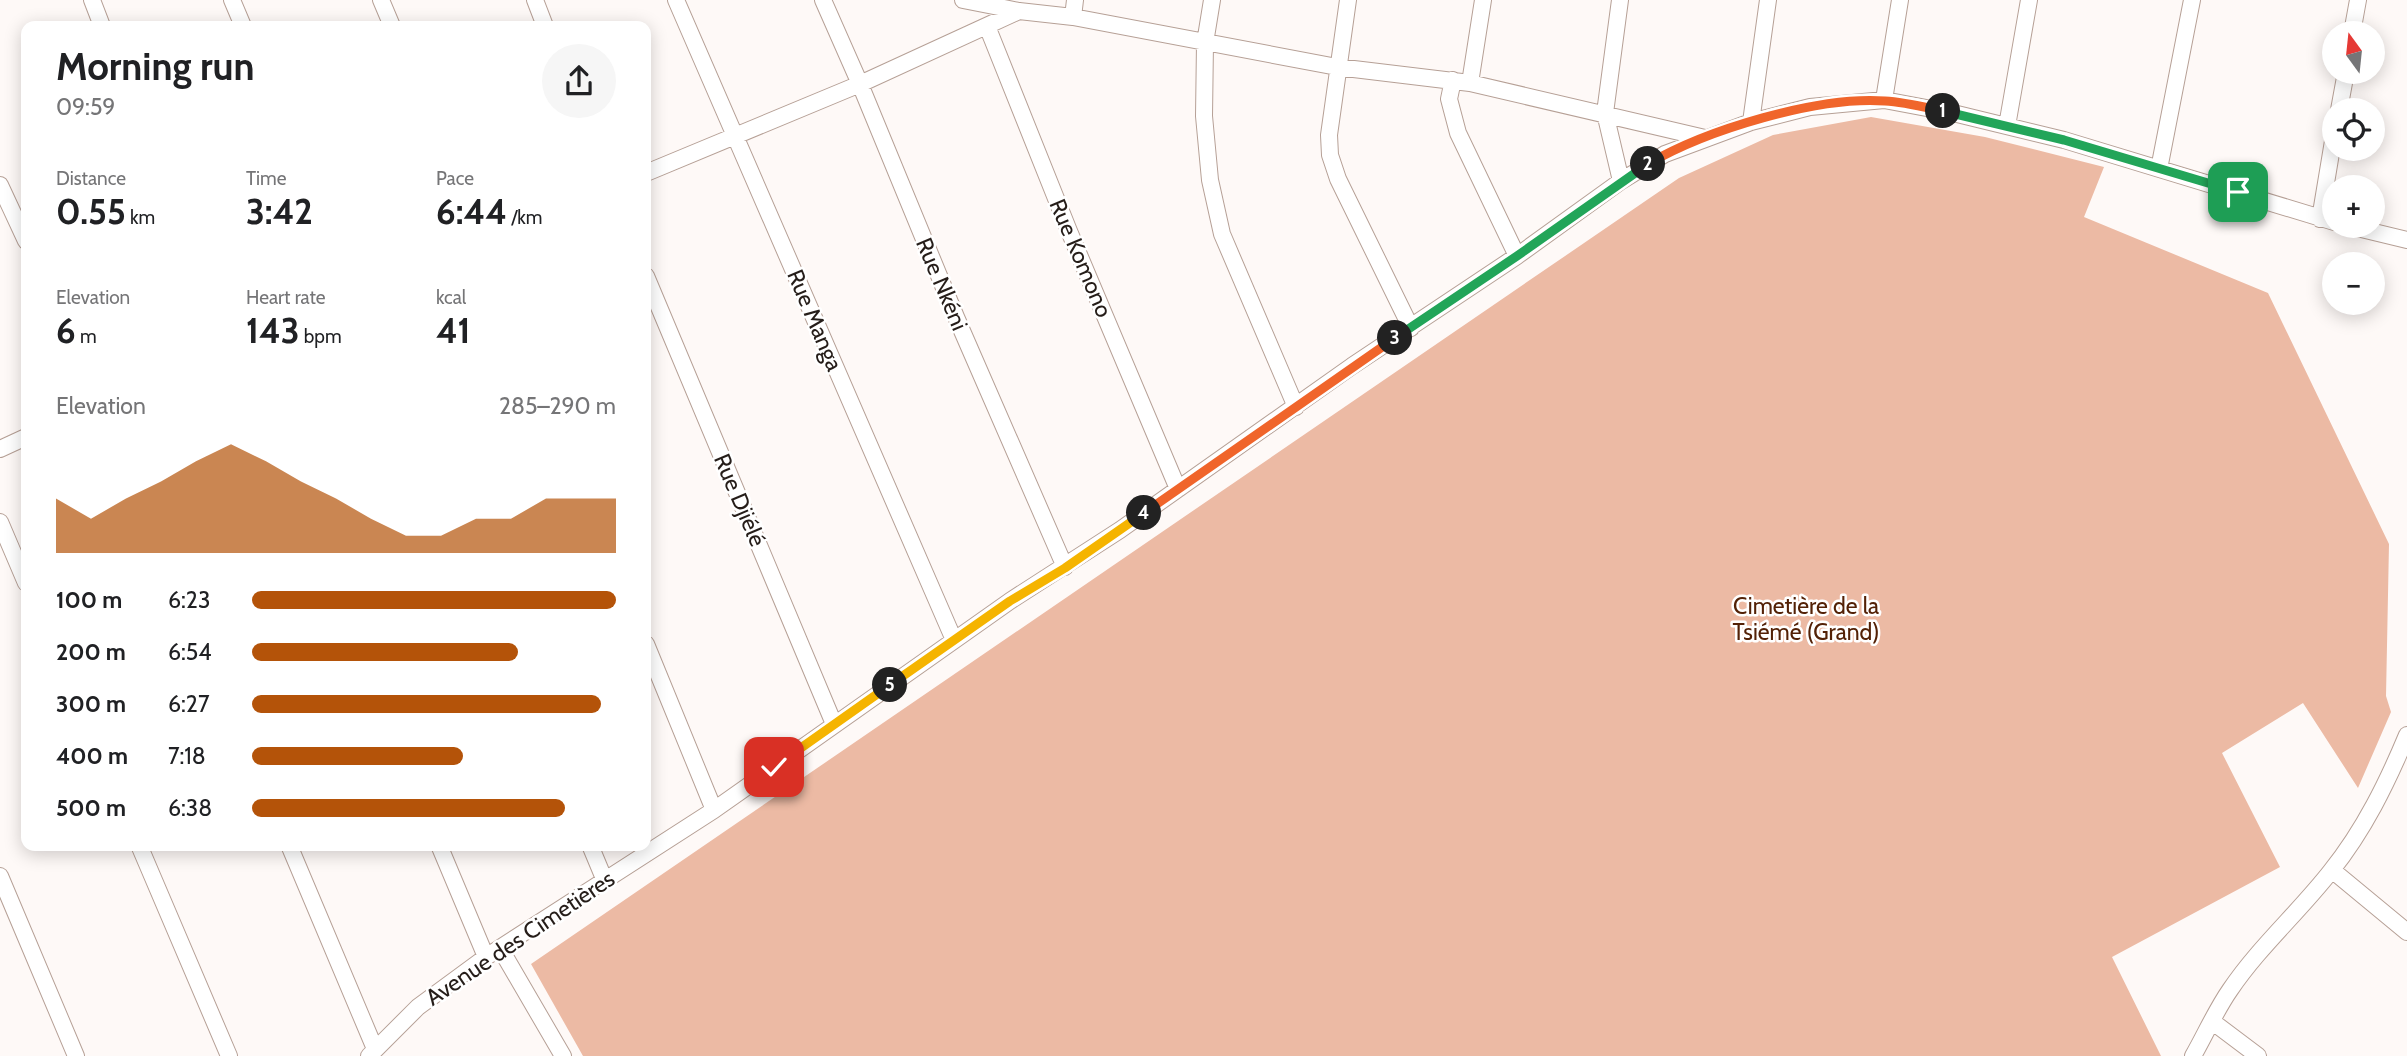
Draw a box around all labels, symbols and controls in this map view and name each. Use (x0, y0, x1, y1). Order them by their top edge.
north arrow (2322, 21, 2385, 84)
map controls (2322, 21, 2385, 315)
text: Morning run (56, 43, 255, 90)
button: share (542, 44, 616, 118)
text: 09:59 (56, 93, 115, 121)
pin: 1 (1926, 94, 1960, 128)
button: locate (2322, 98, 2385, 161)
text: 1 (1939, 99, 1946, 122)
pin: 2 (1630, 146, 1666, 182)
text: 2 (1642, 152, 1653, 175)
pin (2208, 162, 2268, 222)
text: Distance (56, 167, 126, 190)
text: Time (246, 167, 286, 190)
text: Pace (436, 167, 474, 190)
icon: arrive (2219, 173, 2257, 211)
button: + (2322, 175, 2385, 238)
text: 0.55 (56, 190, 126, 233)
text: 3:42 (246, 190, 313, 233)
text: 6:44 (436, 190, 507, 233)
street label: Rue Komono (1044, 195, 1118, 321)
text: km (126, 206, 155, 229)
text: /km (507, 206, 543, 229)
street label: Rue Nkéni (910, 233, 974, 335)
button: − (2322, 252, 2385, 315)
street label: Rue Manga (781, 265, 849, 375)
text: Elevation (56, 286, 130, 309)
text: Heart rate (246, 286, 326, 309)
text: kcal (436, 286, 466, 309)
text: 6 (56, 309, 76, 352)
text: 143 (246, 309, 300, 352)
text: 41 (436, 309, 470, 352)
pin: 3 (1378, 320, 1412, 356)
text: m (76, 325, 97, 348)
text: bpm (300, 325, 342, 348)
text: 3 (1389, 326, 1400, 349)
text: Elevation (56, 392, 146, 420)
text: 285–290 m (499, 392, 616, 420)
street label: Rue Djiélé (708, 450, 772, 551)
pin: 4 (1126, 496, 1162, 530)
text: 4 (1138, 501, 1149, 524)
text: 100 m (56, 586, 122, 614)
text: 6:23 (168, 586, 210, 614)
park label: Cimetière de la Tsiémé (Grand) (1732, 592, 1880, 646)
text: 200 m (56, 638, 126, 666)
text: 6:54 (168, 638, 212, 666)
pin: 5 (872, 668, 908, 702)
text: 5 (884, 673, 895, 696)
text: 300 m (56, 690, 126, 718)
text: 6:27 (168, 690, 209, 718)
pin (744, 737, 804, 797)
text: 400 m (56, 742, 128, 770)
text: 7:18 (168, 742, 206, 770)
icon: check (755, 748, 793, 786)
text: 500 m (56, 794, 126, 822)
text: 6:38 (168, 794, 212, 822)
street label: Avenue des Cimetières (420, 864, 620, 1012)

